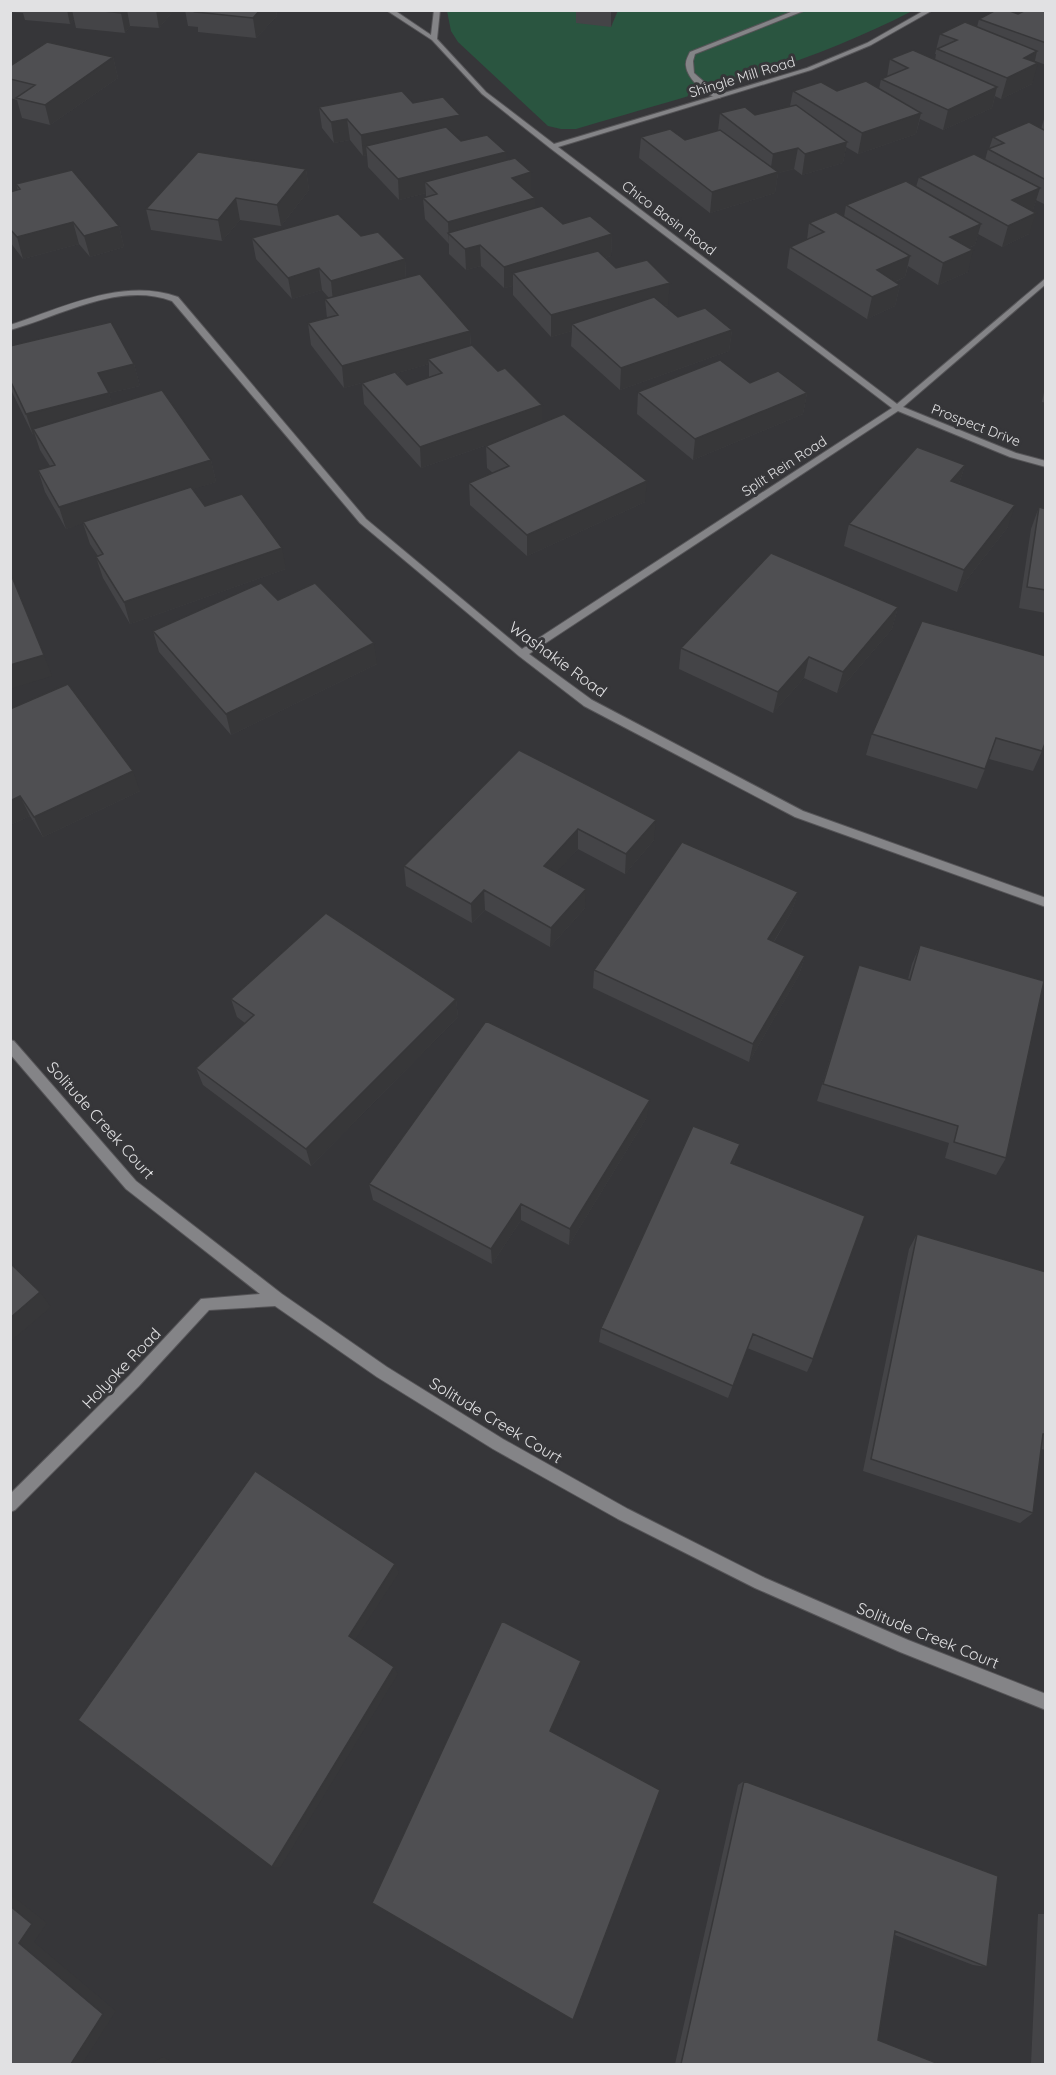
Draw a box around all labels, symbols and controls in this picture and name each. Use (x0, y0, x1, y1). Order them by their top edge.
street label: Shingle Mill Road (687, 52, 797, 102)
street label: Chico Basin Road (618, 177, 720, 259)
street label: Prospect Drive (929, 400, 1023, 450)
street label: Split Rein Road (738, 432, 830, 500)
street label: Washakie Road (505, 617, 611, 701)
street label: Solitude Creek Court (43, 1057, 159, 1183)
street label: Holyoke Road (77, 1323, 165, 1413)
street label: Solitude Creek Court (426, 1372, 566, 1468)
street label: Solitude Creek Court (854, 1597, 1002, 1673)

